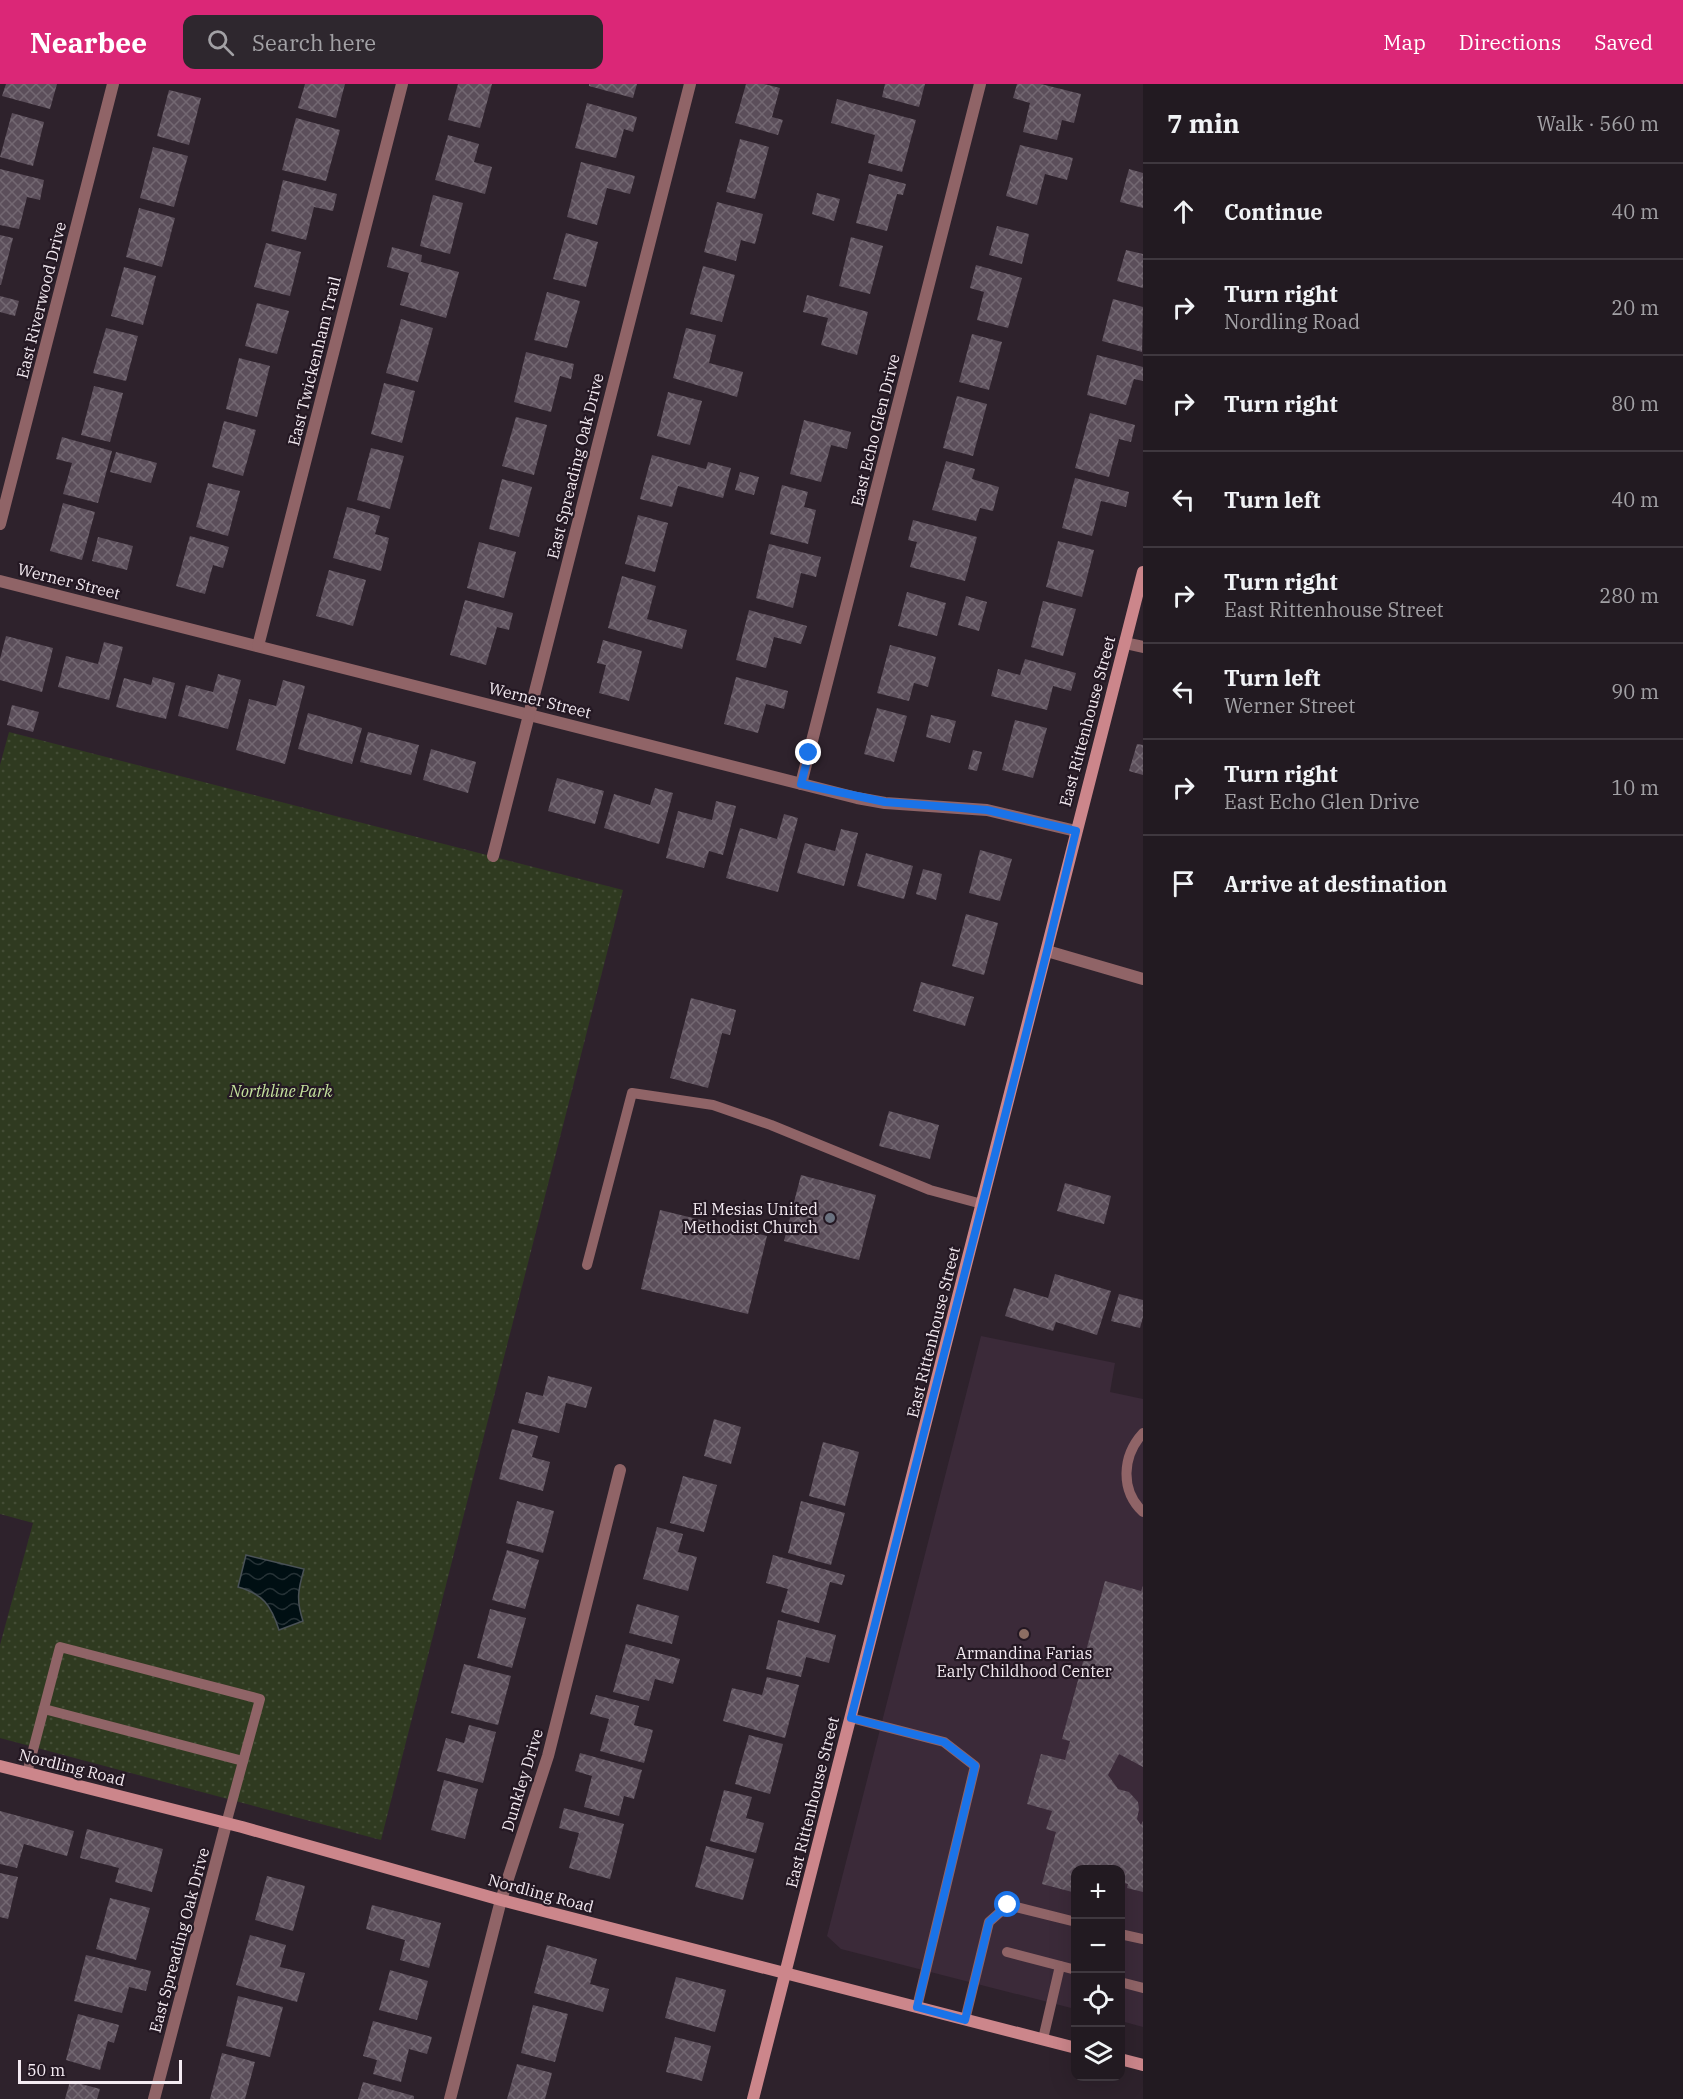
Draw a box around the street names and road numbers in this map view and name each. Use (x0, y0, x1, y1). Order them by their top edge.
street label: East Riverwood Drive (12, 220, 70, 380)
street label: East Twickenham Trail (283, 274, 345, 448)
street label: East Echo Glen Drive (846, 352, 904, 508)
street label: East Spreading Oak Drive (542, 371, 608, 561)
street label: Werner Street (16, 559, 123, 603)
street label: East Rittenhouse Street (1055, 633, 1119, 808)
street label: Werner Street (487, 678, 594, 722)
street label: East Rittenhouse Street (902, 1244, 964, 1420)
street label: East Rittenhouse Street (781, 1714, 843, 1890)
street label: Dunkley Drive (497, 1726, 547, 1834)
street label: Nordling Road (17, 1744, 127, 1790)
street label: East Spreading Oak Drive (145, 1845, 213, 2035)
street label: Nordling Road (486, 1869, 596, 1917)

